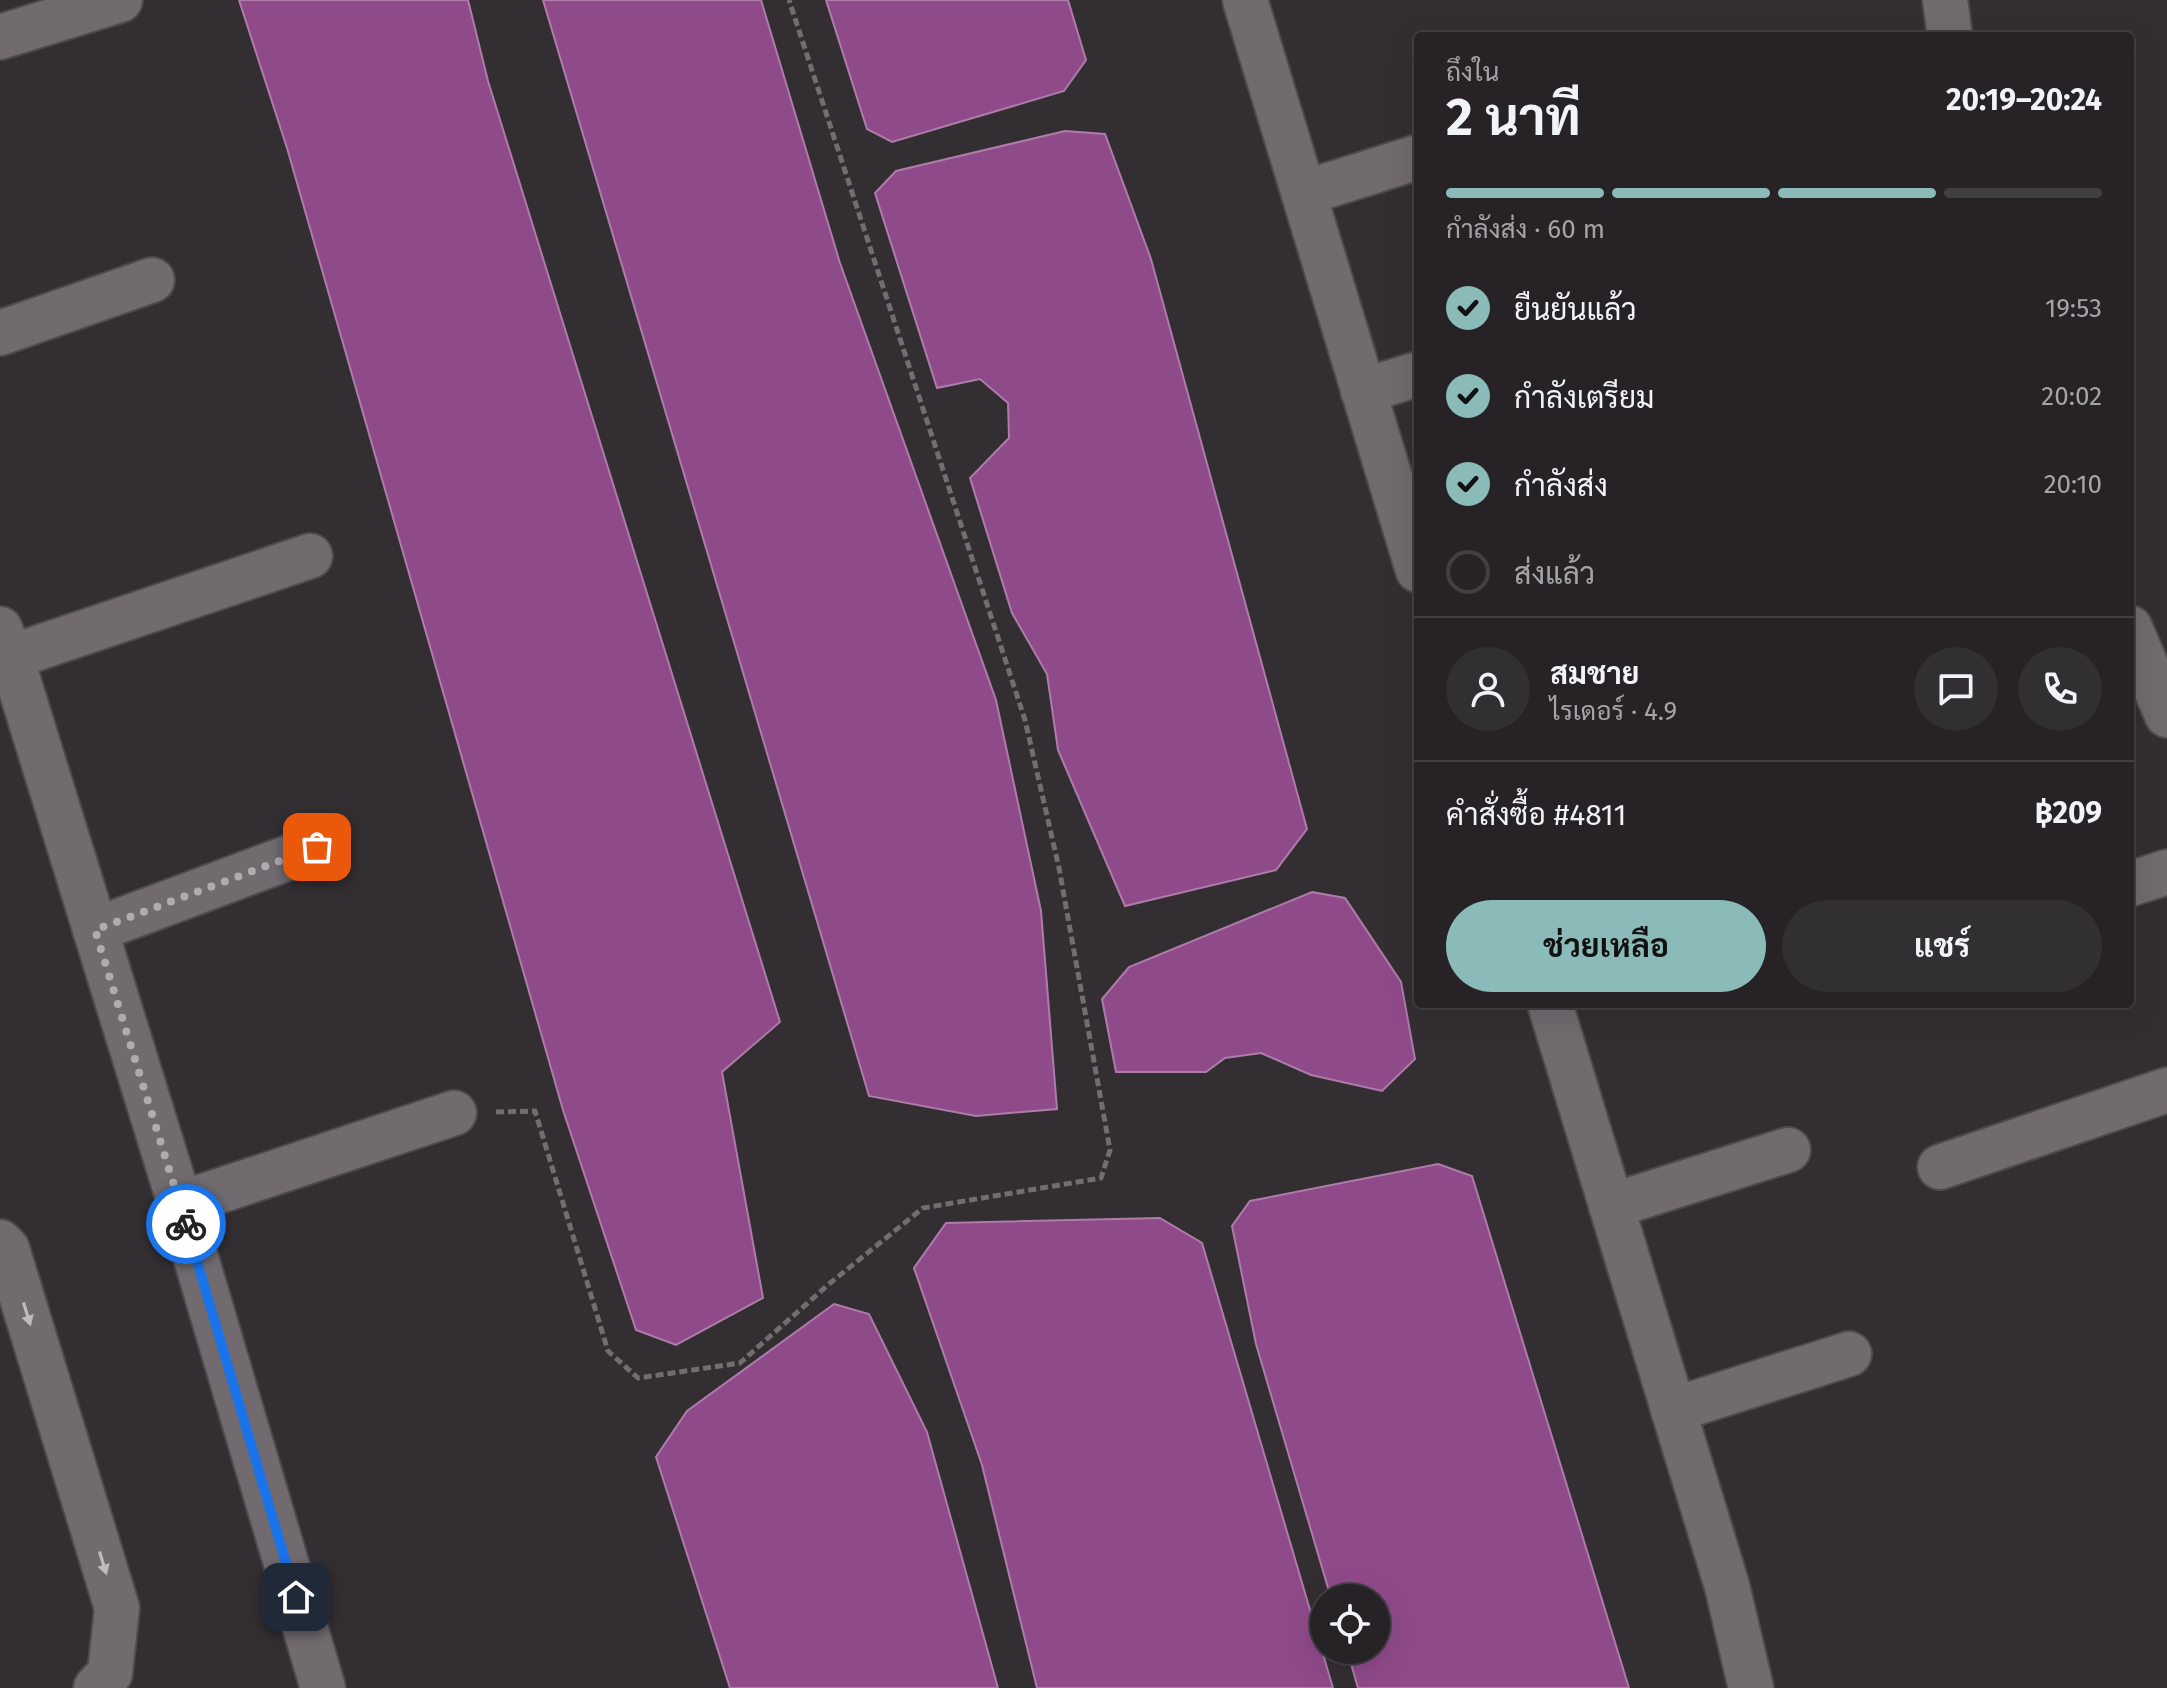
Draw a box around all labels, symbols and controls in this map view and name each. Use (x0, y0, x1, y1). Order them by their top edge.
text: ถึงใน (1446, 57, 1499, 88)
text: 20:19–20:24 (1946, 82, 2102, 118)
text: 2 นาที (1446, 86, 1581, 149)
text: กำลังส่ง · 60 m (1446, 214, 1605, 245)
icon: check (1446, 286, 1490, 330)
text: ยืนยันแล้ว (1514, 292, 1637, 328)
text: 19:53 (2045, 293, 2102, 324)
icon: check (1446, 374, 1490, 418)
text: กำลังเตรียม (1514, 380, 1654, 416)
text: 20:02 (2041, 381, 2102, 412)
icon: check (1446, 462, 1490, 506)
text: กำลังส่ง (1514, 468, 1608, 504)
text: 20:10 (2044, 469, 2102, 500)
text: ส่งแล้ว (1514, 556, 1595, 592)
button: person (1446, 647, 1530, 731)
button: chat (1914, 647, 1998, 731)
button: phone (2018, 647, 2102, 731)
text: สมชาย (1550, 656, 1639, 692)
text: ไรเดอร์ · 4.9 (1550, 696, 1677, 727)
text: ฿209 (2035, 795, 2102, 831)
text: คำสั่งซื้อ #4811 (1446, 797, 1626, 833)
pin (283, 813, 351, 881)
icon: bag (295, 825, 339, 869)
button: ช่วยเหลือ (1446, 900, 1766, 992)
button: แชร์ (1782, 900, 2102, 992)
courier (146, 1184, 226, 1264)
icon: bike (164, 1202, 208, 1246)
one-way arrow (21, 1302, 34, 1326)
one-way arrow (97, 1551, 110, 1575)
pin (262, 1563, 330, 1631)
icon: home (274, 1575, 318, 1619)
map controls (1310, 1584, 1390, 1664)
button: locate (1310, 1584, 1390, 1664)

